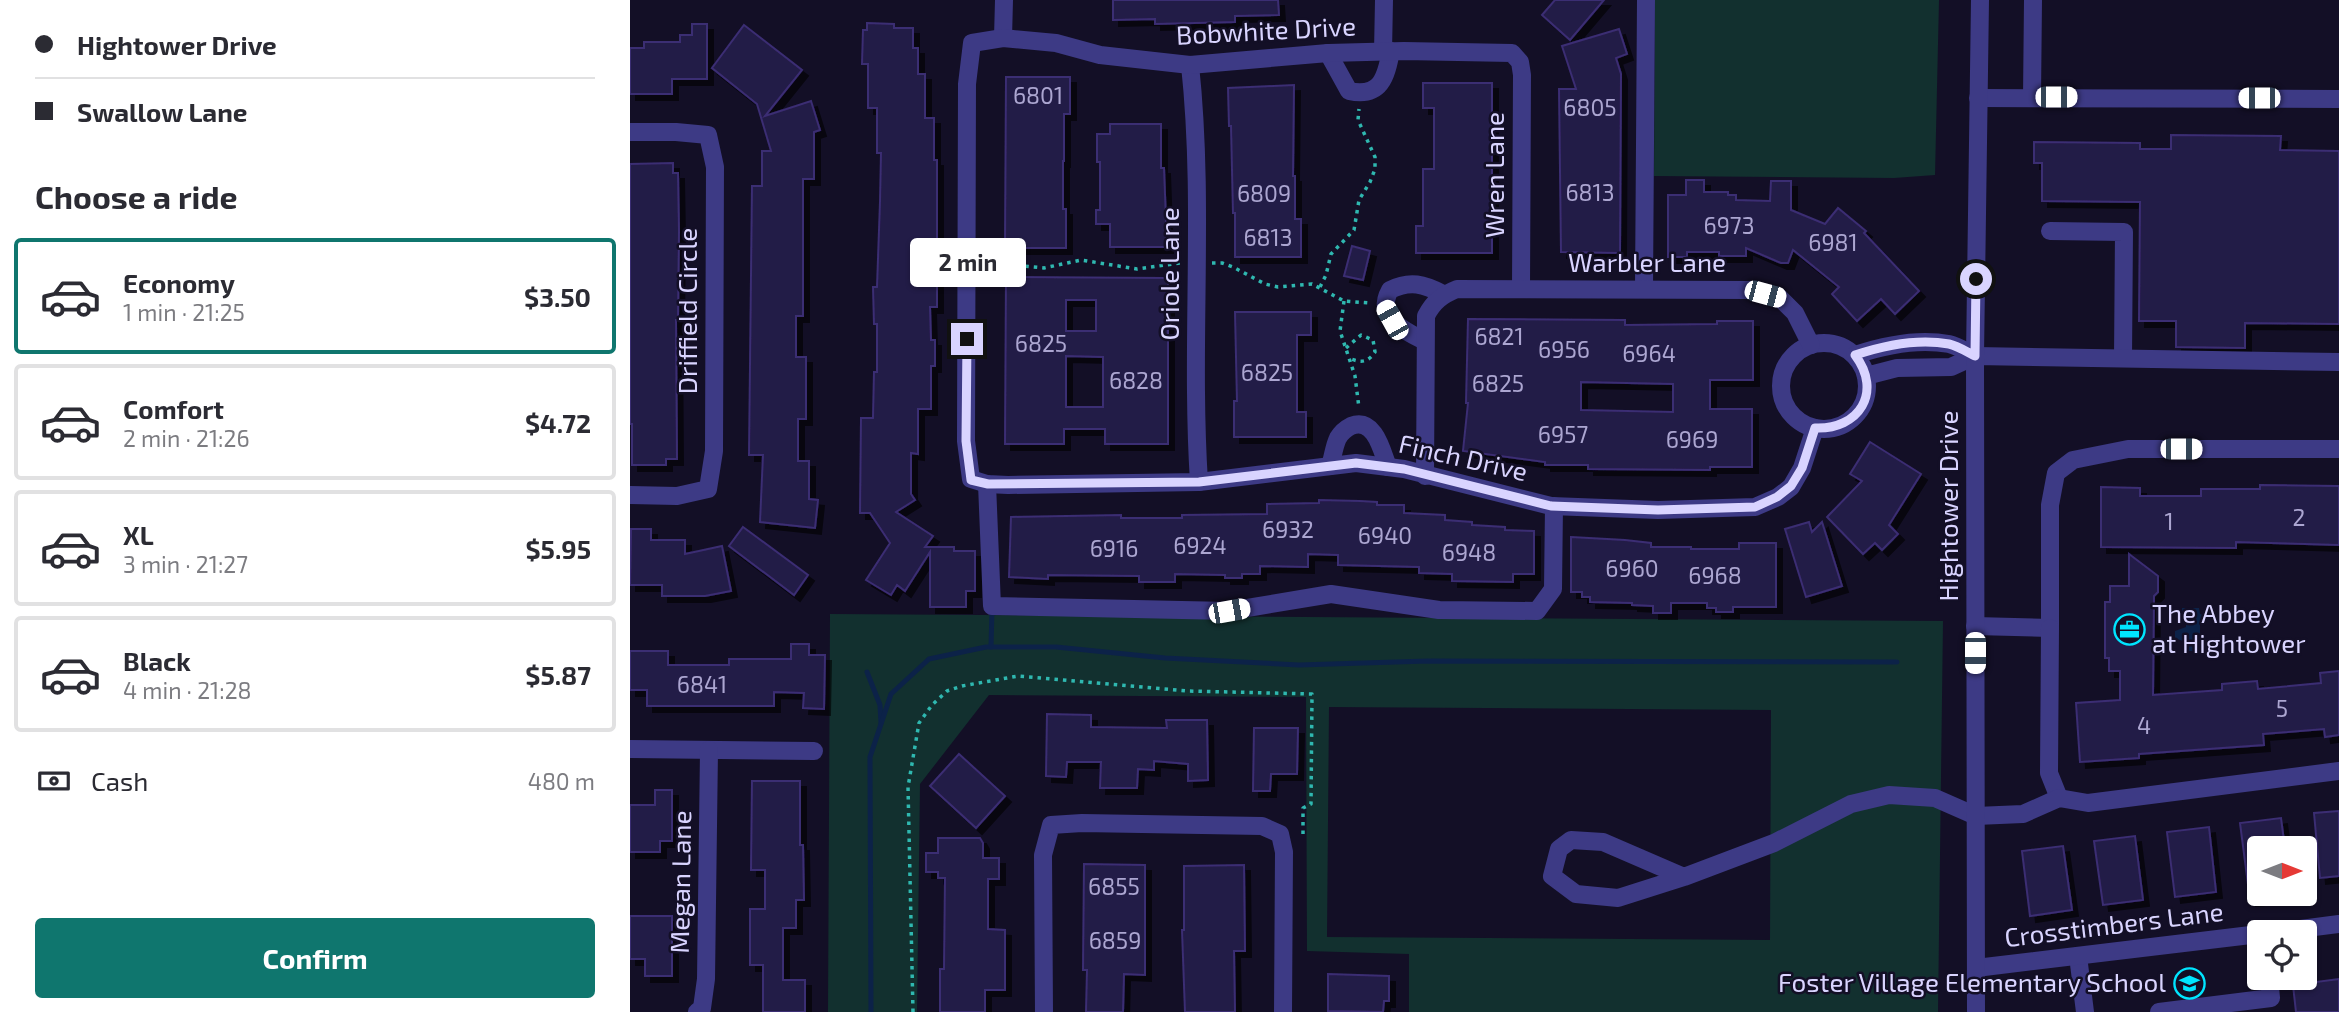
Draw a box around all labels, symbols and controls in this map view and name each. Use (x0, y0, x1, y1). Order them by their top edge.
street label: Bobwhite Drive (1175, 9, 1357, 50)
text: Hightower Drive (77, 29, 277, 60)
house number: 6801 (1013, 81, 1063, 109)
car (2036, 87, 2078, 108)
car (2239, 88, 2281, 109)
house number: 6805 (1563, 93, 1617, 121)
text: Swallow Lane (77, 96, 247, 127)
street label: Wren Lane (1478, 112, 1509, 238)
text: Choose a ride (35, 177, 238, 215)
house number: 6813 (1565, 178, 1615, 206)
house number: 6809 (1237, 179, 1291, 207)
street label: Oriole Lane (1153, 207, 1184, 341)
house number: 6973 (1704, 211, 1754, 239)
house number: 6813 (1243, 223, 1293, 251)
street label: Driffield Circle (671, 228, 702, 394)
house number: 6981 (1808, 228, 1858, 256)
callout: 2 min (909, 238, 1025, 286)
street label: Warbler Lane (1568, 246, 1726, 277)
text: 2 min (939, 248, 997, 276)
route start (1960, 263, 1992, 295)
icon: car (39, 265, 102, 328)
text: Economy (123, 267, 235, 298)
car (1742, 278, 1789, 310)
text: $3.50 (524, 281, 591, 312)
car (1373, 297, 1412, 343)
text: 1 min · 21:25 (123, 298, 245, 326)
house number: 6821 (1474, 322, 1524, 350)
route end (951, 323, 983, 355)
house number: 6825 (1015, 329, 1067, 357)
house number: 6956 (1538, 335, 1590, 363)
house number: 6964 (1622, 339, 1676, 367)
house number: 6825 (1241, 358, 1293, 386)
house number: 6828 (1109, 366, 1163, 394)
house number: 6825 (1472, 369, 1524, 397)
icon: car (39, 391, 102, 454)
text: Comfort (123, 393, 224, 424)
text: $4.72 (525, 407, 591, 438)
street label: Hightower Drive (1932, 411, 1963, 601)
house number: 6957 (1538, 420, 1588, 448)
text: 2 min · 21:26 (123, 424, 250, 452)
house number: 6969 (1666, 425, 1718, 453)
street label: Finch Drive (1396, 427, 1531, 486)
car (2161, 439, 2203, 460)
house number: 2 (2293, 503, 2305, 531)
house number: 1 (2164, 507, 2174, 535)
house number: 6932 (1262, 515, 1314, 543)
icon: car (39, 517, 102, 580)
text: XL (123, 519, 154, 550)
house number: 6940 (1358, 521, 1412, 549)
house number: 6924 (1173, 531, 1227, 559)
text: $5.95 (526, 533, 591, 564)
house number: 6916 (1090, 534, 1138, 562)
house number: 6948 (1442, 538, 1496, 566)
text: 3 min · 21:27 (123, 550, 248, 578)
house number: 6960 (1605, 554, 1659, 582)
house number: 6968 (1688, 561, 1742, 589)
car (1207, 597, 1252, 625)
place label: The Abbey at Hightower (2152, 597, 2306, 658)
office icon: The Abbey at Hightower (2112, 612, 2146, 646)
car (1965, 632, 1986, 674)
icon: car (39, 643, 102, 706)
text: Black (123, 645, 191, 676)
text: $5.87 (525, 659, 591, 690)
house number: 6841 (677, 670, 727, 698)
text: 4 min · 21:28 (123, 676, 252, 704)
house number: 5 (2276, 694, 2288, 722)
house number: 4 (2137, 711, 2151, 739)
icon: cash (35, 762, 73, 800)
text: Cash (91, 765, 148, 796)
text: 480 m (528, 767, 595, 795)
street label: Megan Lane (663, 810, 696, 954)
north arrow (2247, 836, 2317, 906)
map controls (2247, 836, 2317, 990)
house number: 6855 (1088, 872, 1140, 900)
street label: Crosstimbers Lane (2003, 895, 2225, 952)
button: Confirm (35, 918, 595, 998)
button: locate (2247, 920, 2317, 990)
house number: 6859 (1089, 926, 1141, 954)
place label: Foster Village Elementary School (1778, 966, 2166, 997)
school or university icon: Foster Village Elementary School (2172, 966, 2206, 1000)

